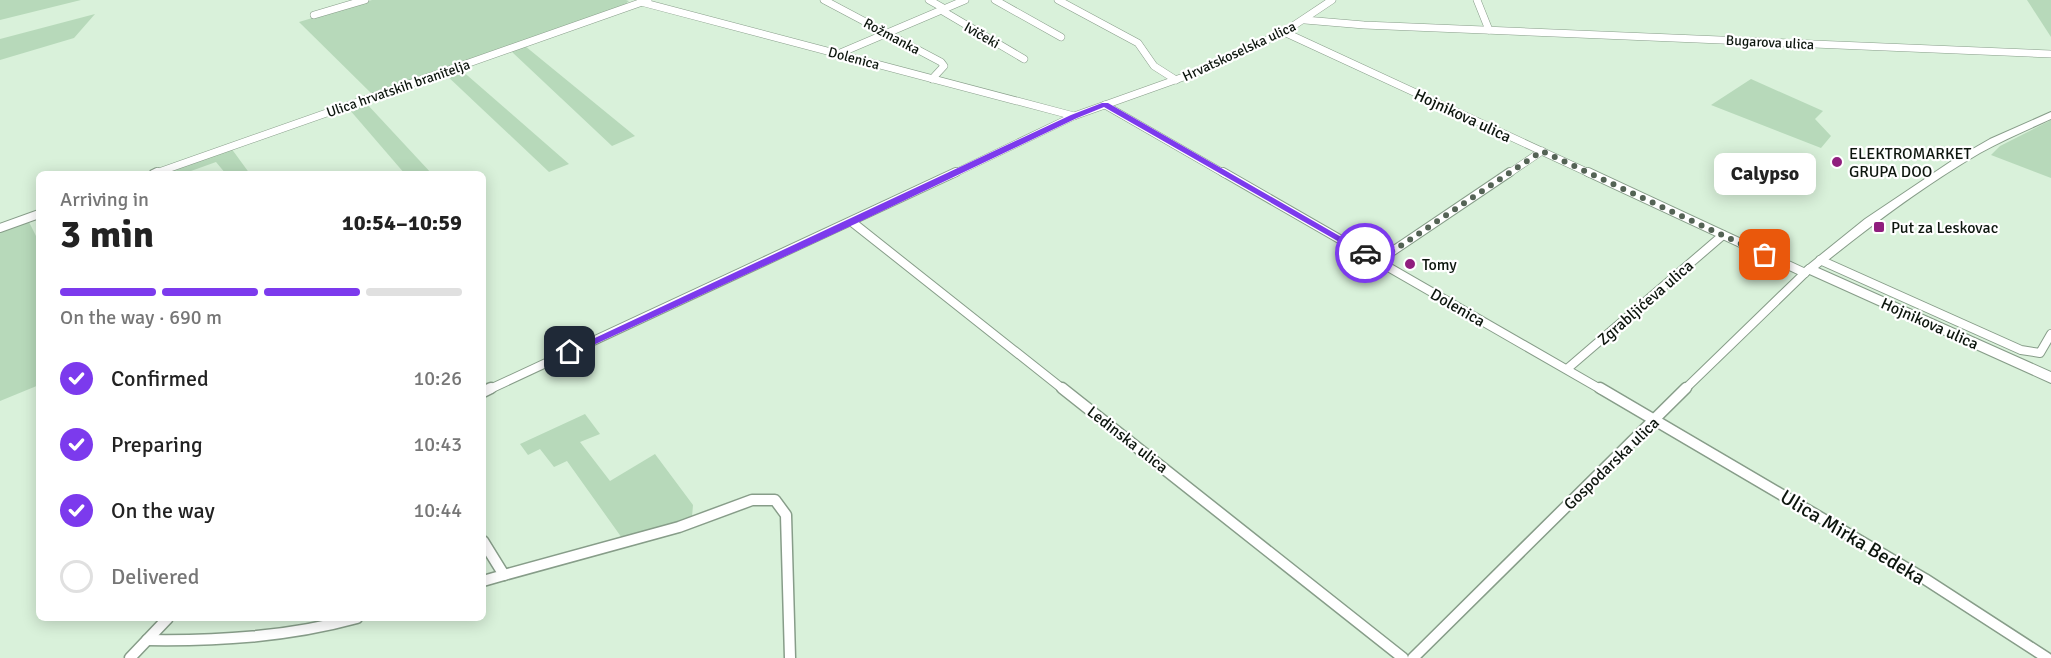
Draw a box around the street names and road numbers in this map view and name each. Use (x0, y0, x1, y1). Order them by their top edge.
street label: Rožmanka (861, 14, 923, 58)
street label: Ivičeki (961, 18, 1003, 52)
street label: Hrvatskoselska ulica (1180, 18, 1299, 85)
street label: Bugarova ulica (1725, 32, 1815, 53)
street label: Dolenica (826, 43, 881, 73)
street label: Ulica hrvatskih branitelja (324, 56, 472, 121)
street label: Hojnikova ulica (1411, 85, 1514, 147)
street label: Zgrabljićeva ulica (1594, 256, 1698, 350)
street label: Dolenica (1427, 284, 1488, 332)
street label: Hojnikova ulica (1878, 293, 1982, 354)
street label: Ledinska ulica (1083, 402, 1172, 478)
street label: Gospodarska ulica (1560, 413, 1664, 514)
street label: Ulica Mirka Bedeka (1776, 484, 1930, 591)

